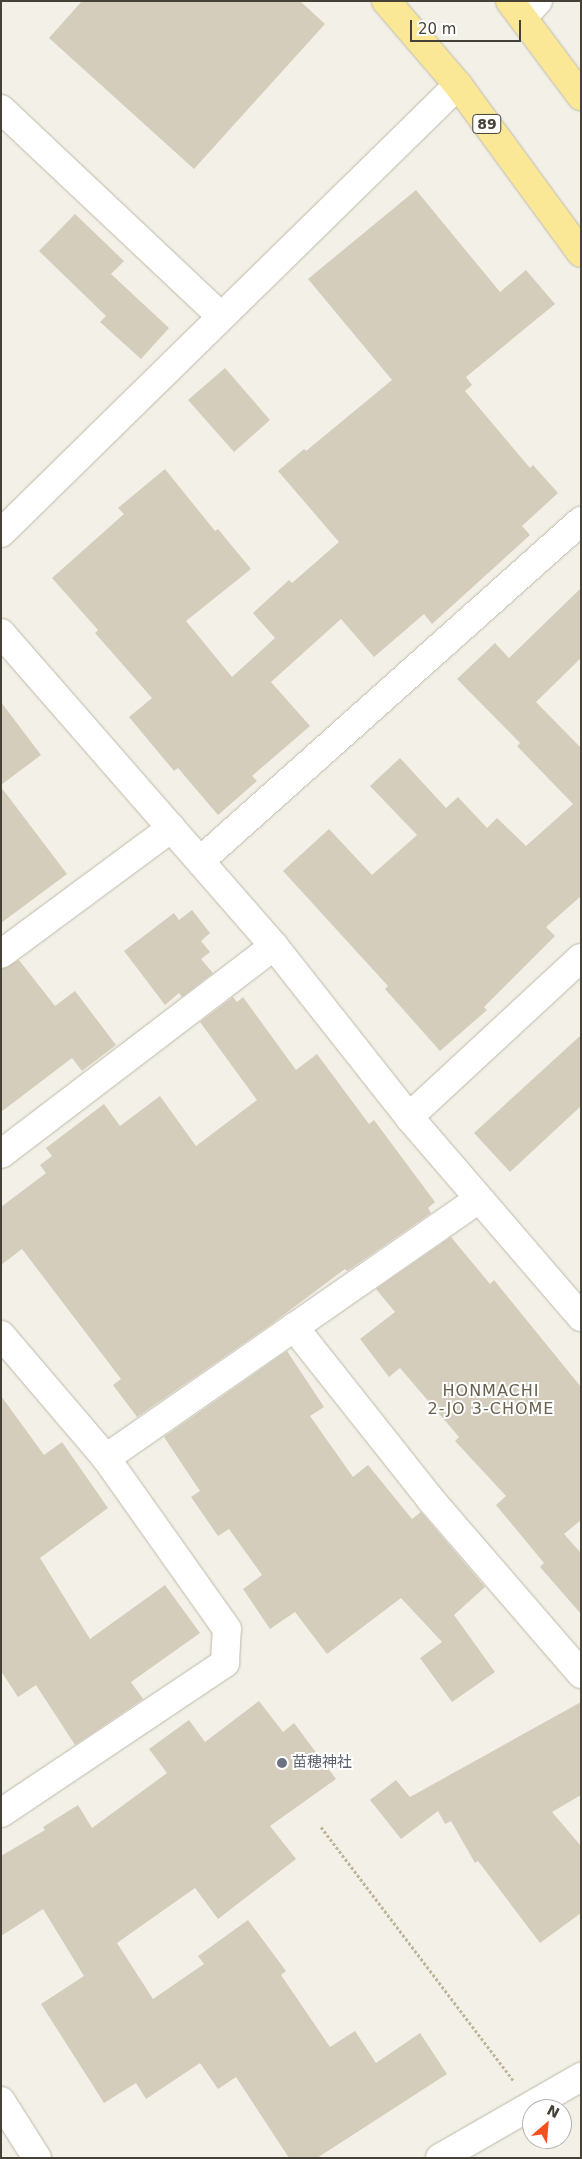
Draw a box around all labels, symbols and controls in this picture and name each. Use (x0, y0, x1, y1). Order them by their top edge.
scale bar (412, 10, 523, 42)
text: 20 m (418, 20, 456, 38)
road number: 89 (472, 112, 502, 136)
district label: HONMACHI 2-JO 3-CHOME (426, 1381, 556, 1419)
place label: 苗穂神社 (292, 1754, 352, 1772)
marker: 苗穂神社 (276, 1757, 288, 1769)
north arrow (522, 2099, 572, 2149)
text: N (545, 2102, 562, 2121)

